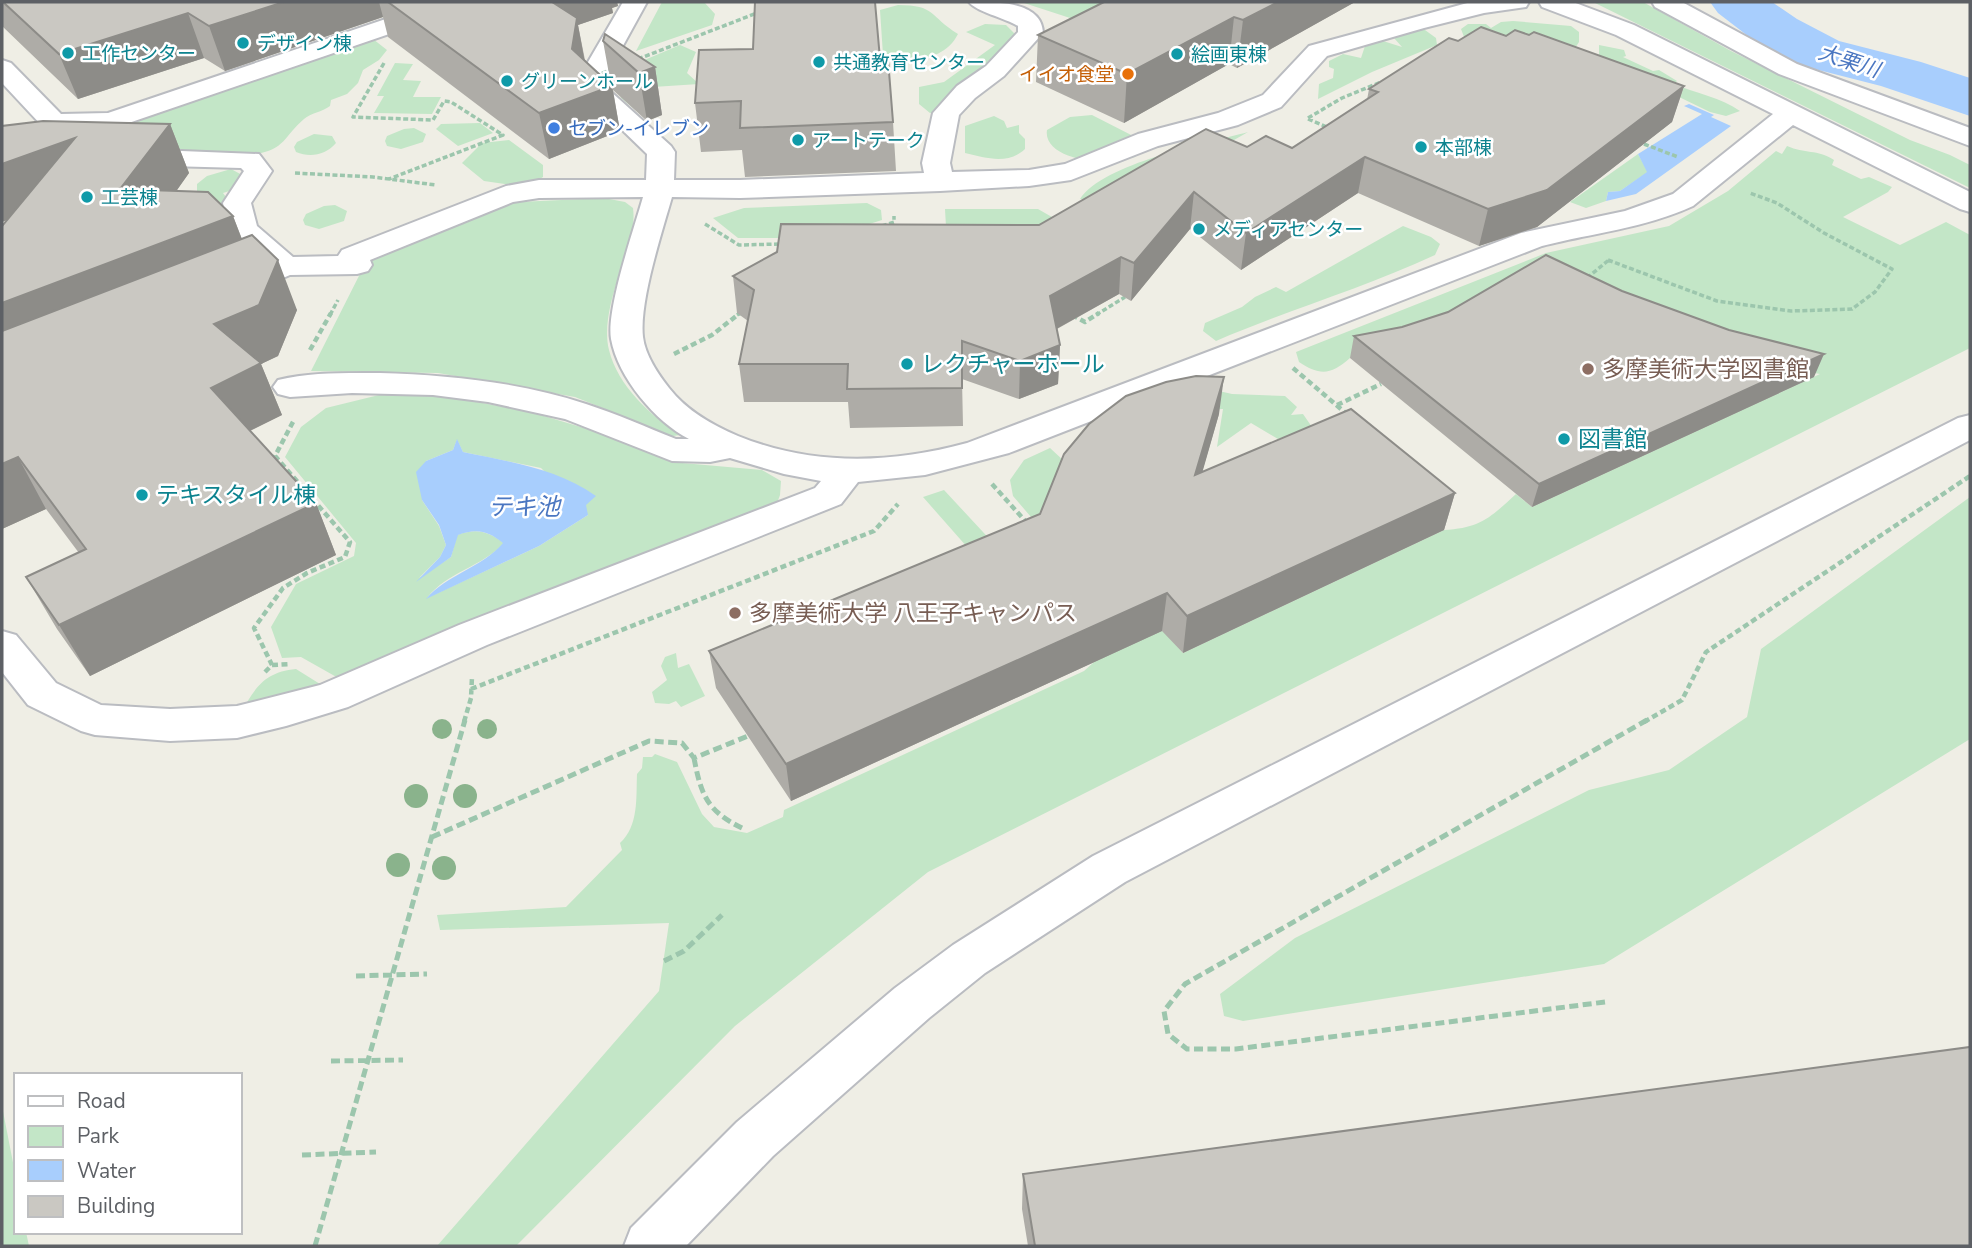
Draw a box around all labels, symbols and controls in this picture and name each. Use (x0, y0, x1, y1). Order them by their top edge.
place label: デザイン棟 (257, 31, 352, 57)
marker: デザイン棟 (235, 35, 251, 51)
water label: 大栗川 (1815, 38, 1885, 85)
place label: 工作センター (82, 41, 196, 67)
place label: 絵画東棟 (1191, 42, 1267, 68)
marker: 工作センター (60, 45, 76, 61)
marker: 絵画東棟 (1169, 46, 1185, 62)
place label: 共通教育センター (833, 50, 985, 76)
marker: 共通教育センター (811, 54, 827, 70)
place label: イイオ食堂 (1019, 62, 1114, 88)
marker: イイオ食堂 (1120, 66, 1136, 82)
place label: グリーンホール (521, 69, 653, 95)
marker: グリーンホール (499, 73, 515, 89)
place label: セブン-イレブン (568, 116, 709, 142)
marker: セブン-イレブン (546, 120, 562, 136)
place label: アートテーク (812, 128, 925, 154)
marker: アートテーク (790, 132, 806, 148)
place label: 本部棟 (1435, 135, 1492, 161)
marker: 本部棟 (1413, 139, 1429, 155)
place label: 工芸棟 (101, 185, 158, 211)
marker: 工芸棟 (79, 189, 95, 205)
place label: メディアセンター (1213, 217, 1363, 243)
marker: メディアセンター (1191, 221, 1207, 237)
place label: レクチャーホール (921, 349, 1105, 380)
place label: 多摩美術大学図書館 (1602, 354, 1809, 385)
marker: レクチャーホール (899, 356, 915, 372)
marker: 多摩美術大学図書館 (1580, 361, 1596, 377)
place label: 図書館 (1578, 424, 1647, 455)
marker: 図書館 (1556, 431, 1572, 447)
place label: テキスタイル棟 (156, 480, 316, 511)
marker: テキスタイル棟 (134, 487, 150, 503)
water label: テキ池 (488, 491, 562, 523)
place label: 多摩美術大学 八王子キャンパス (749, 598, 1077, 629)
marker: 多摩美術大学 八王子キャンパス (727, 605, 743, 621)
legend (14, 1073, 242, 1234)
text: Road (77, 1087, 126, 1115)
text: Park (77, 1122, 119, 1150)
text: Water (77, 1157, 136, 1185)
text: Building (77, 1192, 155, 1220)

